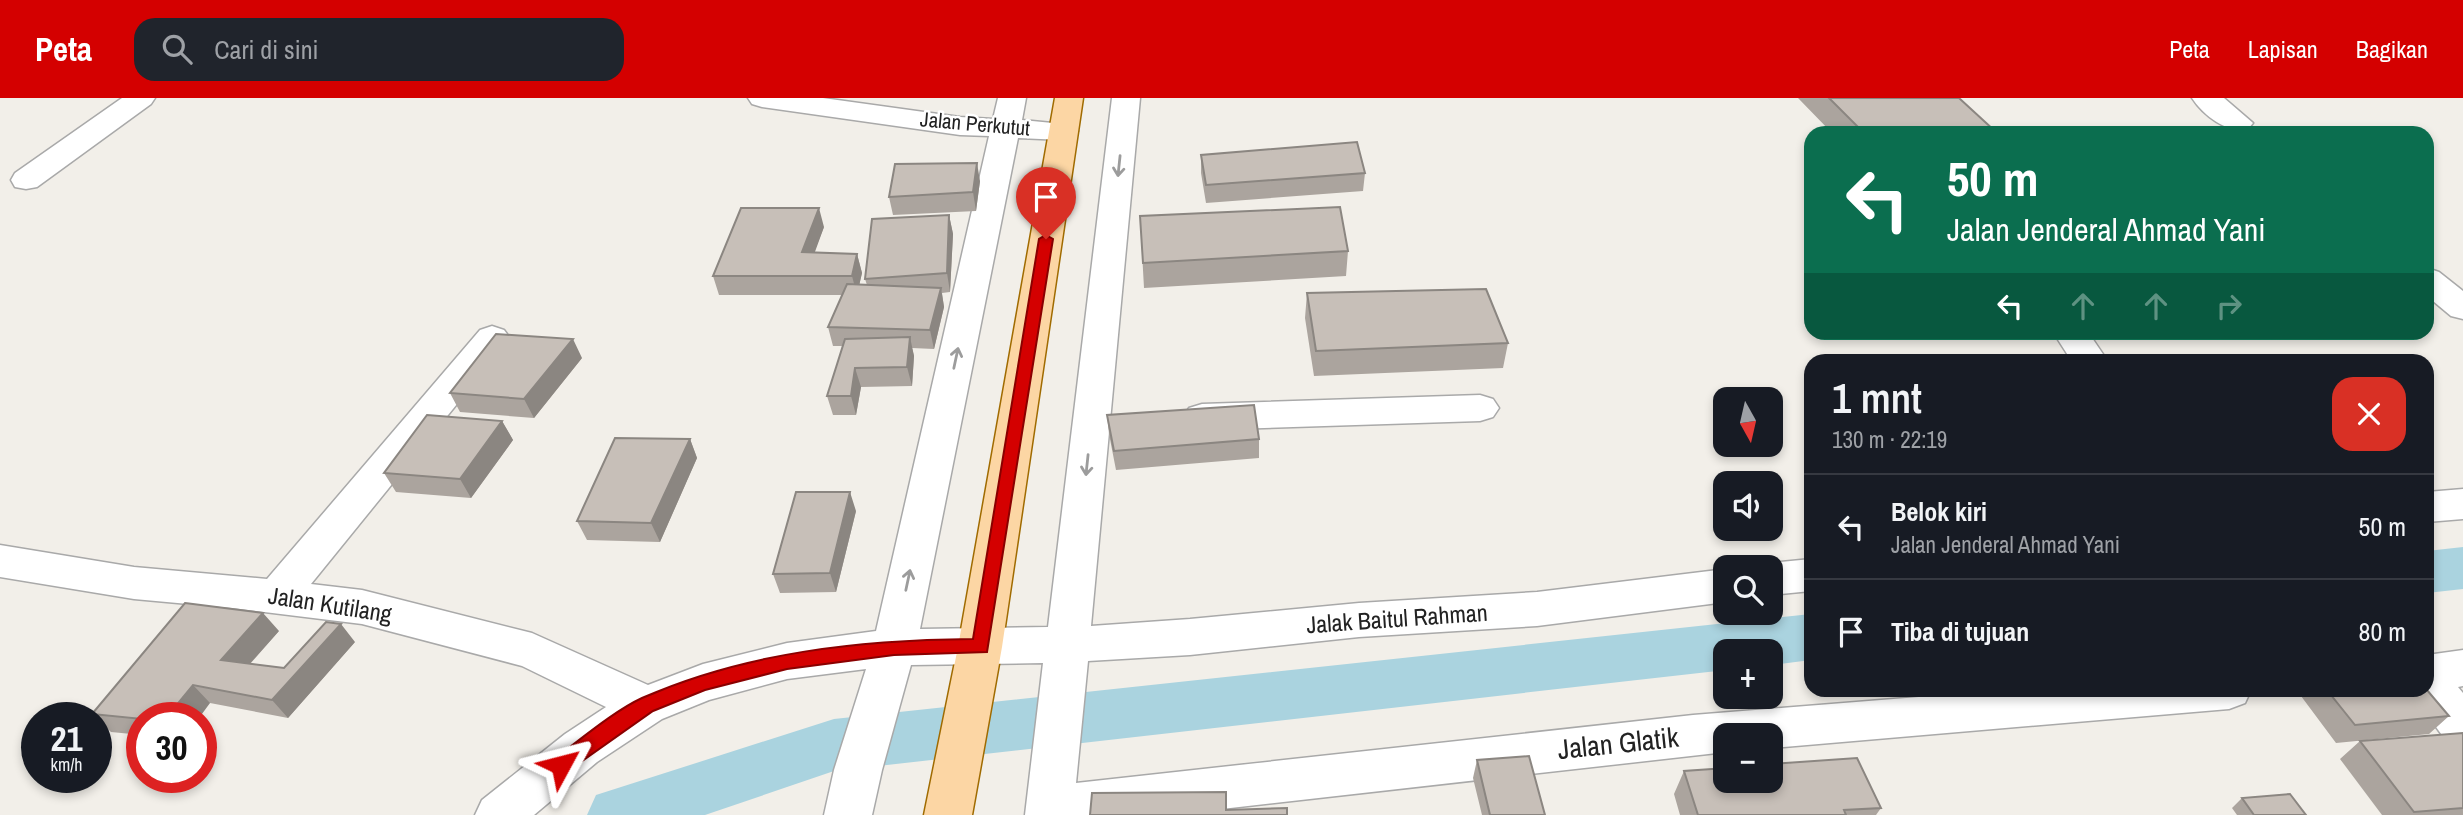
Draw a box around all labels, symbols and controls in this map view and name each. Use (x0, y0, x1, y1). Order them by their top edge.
search box (134, 18, 624, 81)
text: Peta (35, 27, 92, 71)
icon: search (158, 30, 196, 68)
text: Cari di sini (214, 32, 318, 67)
text: Peta (2169, 33, 2210, 65)
text: Lapisan (2248, 33, 2318, 65)
text: Bagikan (2356, 33, 2428, 65)
street label: Jalan Perkutut (919, 104, 1031, 143)
text: 50 m (1947, 145, 2039, 211)
one-way arrow (1112, 154, 1125, 177)
icon: left (1832, 154, 1923, 245)
pin (1016, 167, 1076, 239)
icon: arrive (1027, 178, 1065, 216)
text: Jalan Jenderal Ahmad Yani (1947, 208, 2266, 251)
icon: left (1991, 287, 2029, 325)
icon: ahead (2064, 287, 2102, 325)
icon: ahead (2137, 287, 2175, 325)
icon: right (2210, 287, 2248, 325)
one-way arrow (950, 347, 964, 370)
text: 1 mnt (1832, 370, 1922, 426)
button: close (2332, 377, 2406, 451)
north arrow (1713, 387, 1783, 457)
map controls (1713, 387, 1783, 793)
text: 130 m · 22:19 (1832, 424, 1947, 455)
one-way arrow (1080, 453, 1093, 476)
button: sound (1713, 471, 1783, 541)
text: Belok kiri (1891, 494, 1987, 529)
icon: left (1832, 508, 1870, 546)
text: 50 m (2359, 509, 2406, 544)
text: Jalan Jenderal Ahmad Yani (1891, 529, 2120, 560)
button: search (1713, 555, 1783, 625)
one-way arrow (902, 569, 916, 592)
street label: Jalan Kutilang (266, 578, 394, 630)
street label: Jalak Baitul Rahman (1305, 596, 1489, 640)
icon: arrive (1832, 613, 1870, 651)
text: Tiba di tujuan (1891, 614, 2029, 649)
text: 80 m (2359, 614, 2406, 649)
button: + (1713, 639, 1783, 709)
speed limit sign: 30 (126, 702, 217, 793)
text: 21 (51, 715, 82, 762)
street label: Jalan Glatik (1556, 718, 1681, 768)
button: − (1713, 723, 1783, 793)
position arrow (524, 728, 598, 802)
text: km/h (51, 752, 83, 777)

